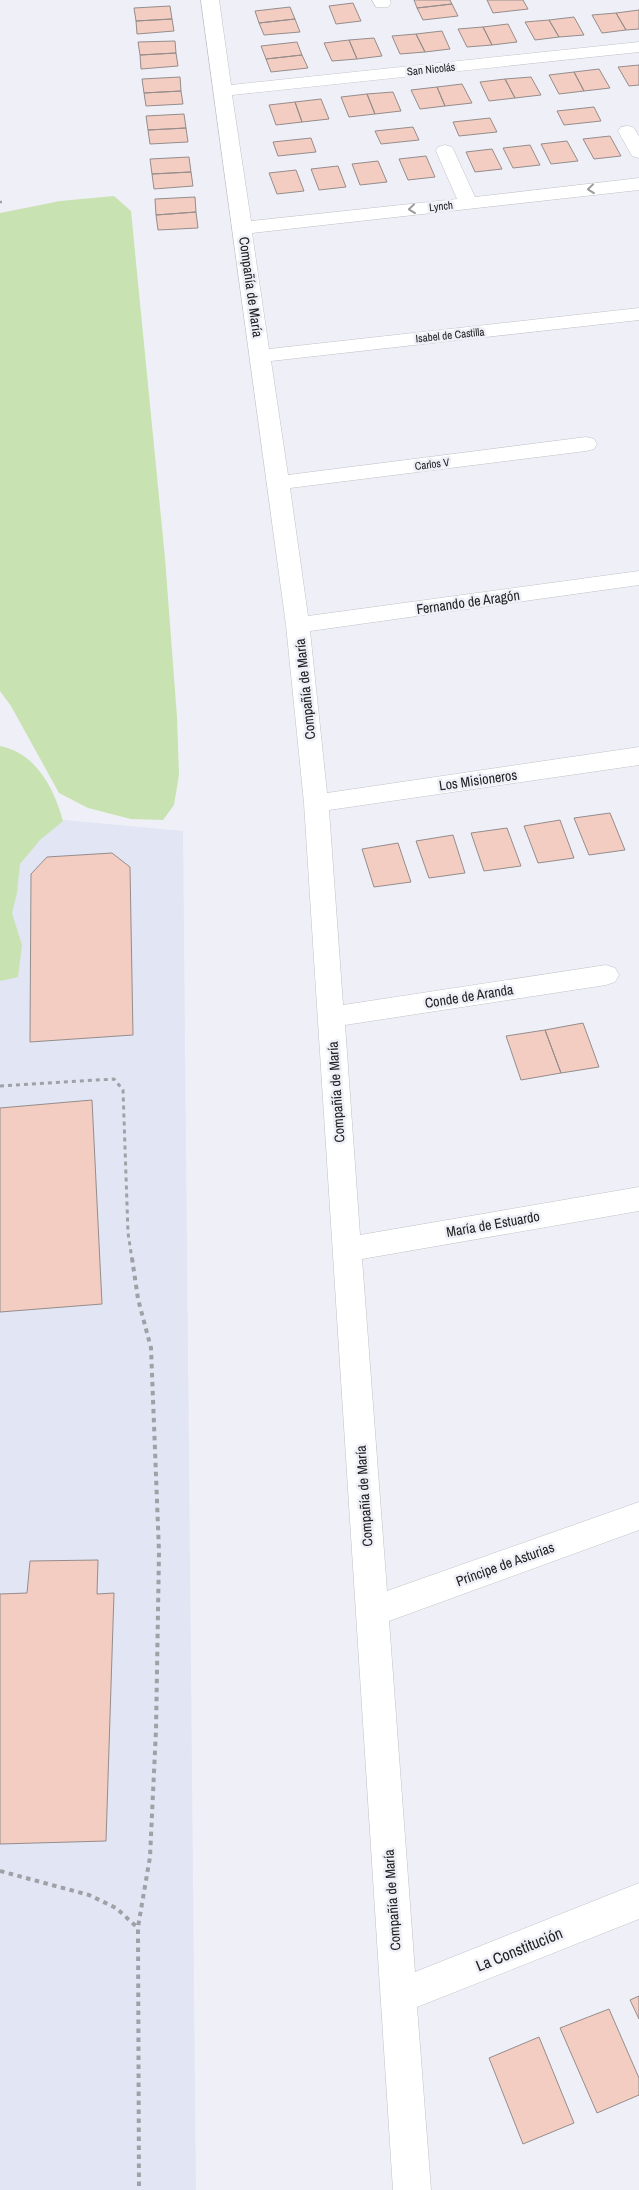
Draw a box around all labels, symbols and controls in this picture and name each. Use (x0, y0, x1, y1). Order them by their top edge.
street label: San Nicolás (406, 59, 456, 79)
one-way arrow (586, 183, 594, 194)
street label: Lynch (428, 198, 454, 214)
one-way arrow (407, 203, 415, 214)
street label: Compañía de María (235, 236, 267, 339)
street label: Isabel de Castilla (415, 324, 485, 346)
street label: Carlos V (414, 455, 450, 473)
street label: Fernando de Aragón (415, 586, 521, 618)
street label: Compañía de María (291, 637, 319, 740)
street label: Los Misioneros (438, 766, 518, 794)
street label: Conde de Aranda (423, 980, 515, 1012)
street label: Compañía de María (323, 1040, 349, 1143)
street label: María de Estuardo (445, 1207, 541, 1241)
street label: Compañía de María (351, 1444, 377, 1547)
street label: Príncipe de Asturias (453, 1538, 557, 1590)
street label: Compañía de María (379, 1848, 405, 1951)
street label: La Constitución (472, 1922, 566, 1976)

